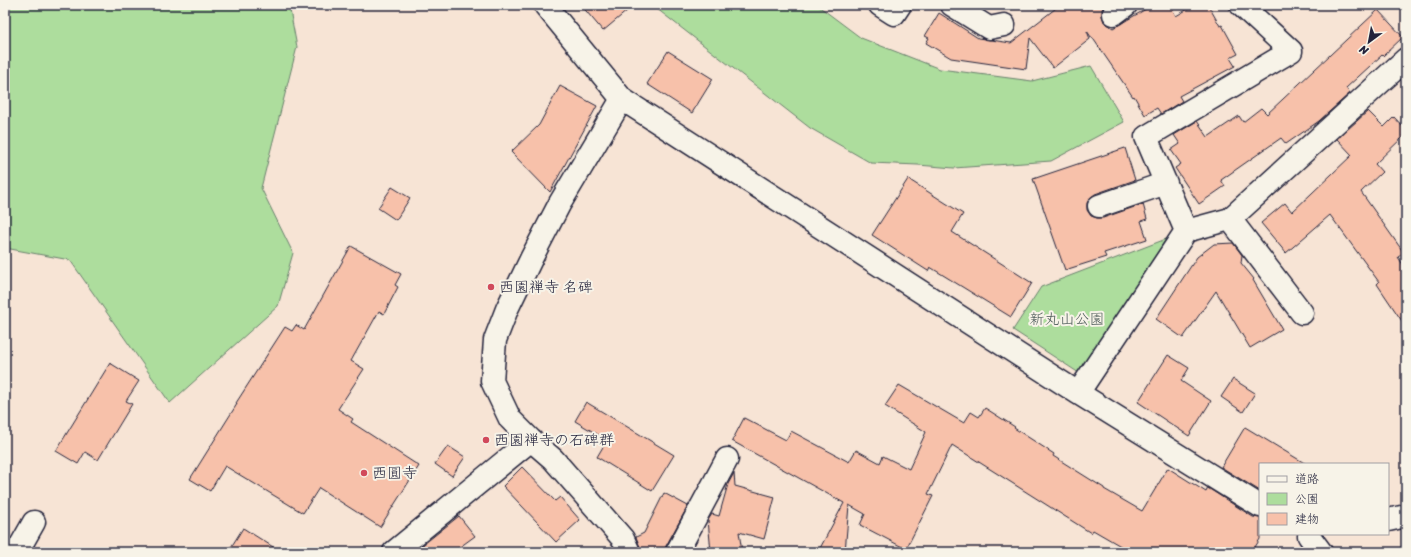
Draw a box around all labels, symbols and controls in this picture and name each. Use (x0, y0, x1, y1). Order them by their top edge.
north arrow (1349, 22, 1389, 62)
text: N (1355, 40, 1373, 61)
place label: 西園禅寺 名碑 (499, 274, 593, 300)
marker: 西園禅寺 名碑 (486, 282, 496, 292)
park label: 新丸山公園 (1029, 306, 1105, 332)
place label: 西園禅寺の石碑群 (494, 427, 614, 453)
marker: 西園禅寺の石碑群 (481, 435, 491, 445)
place label: 西圓寺 (372, 460, 417, 486)
legend (1259, 463, 1389, 535)
marker: 西圓寺 (359, 468, 369, 478)
text: 道路 (1295, 468, 1319, 490)
text: 公園 (1295, 488, 1319, 510)
text: 建物 (1295, 508, 1319, 530)

